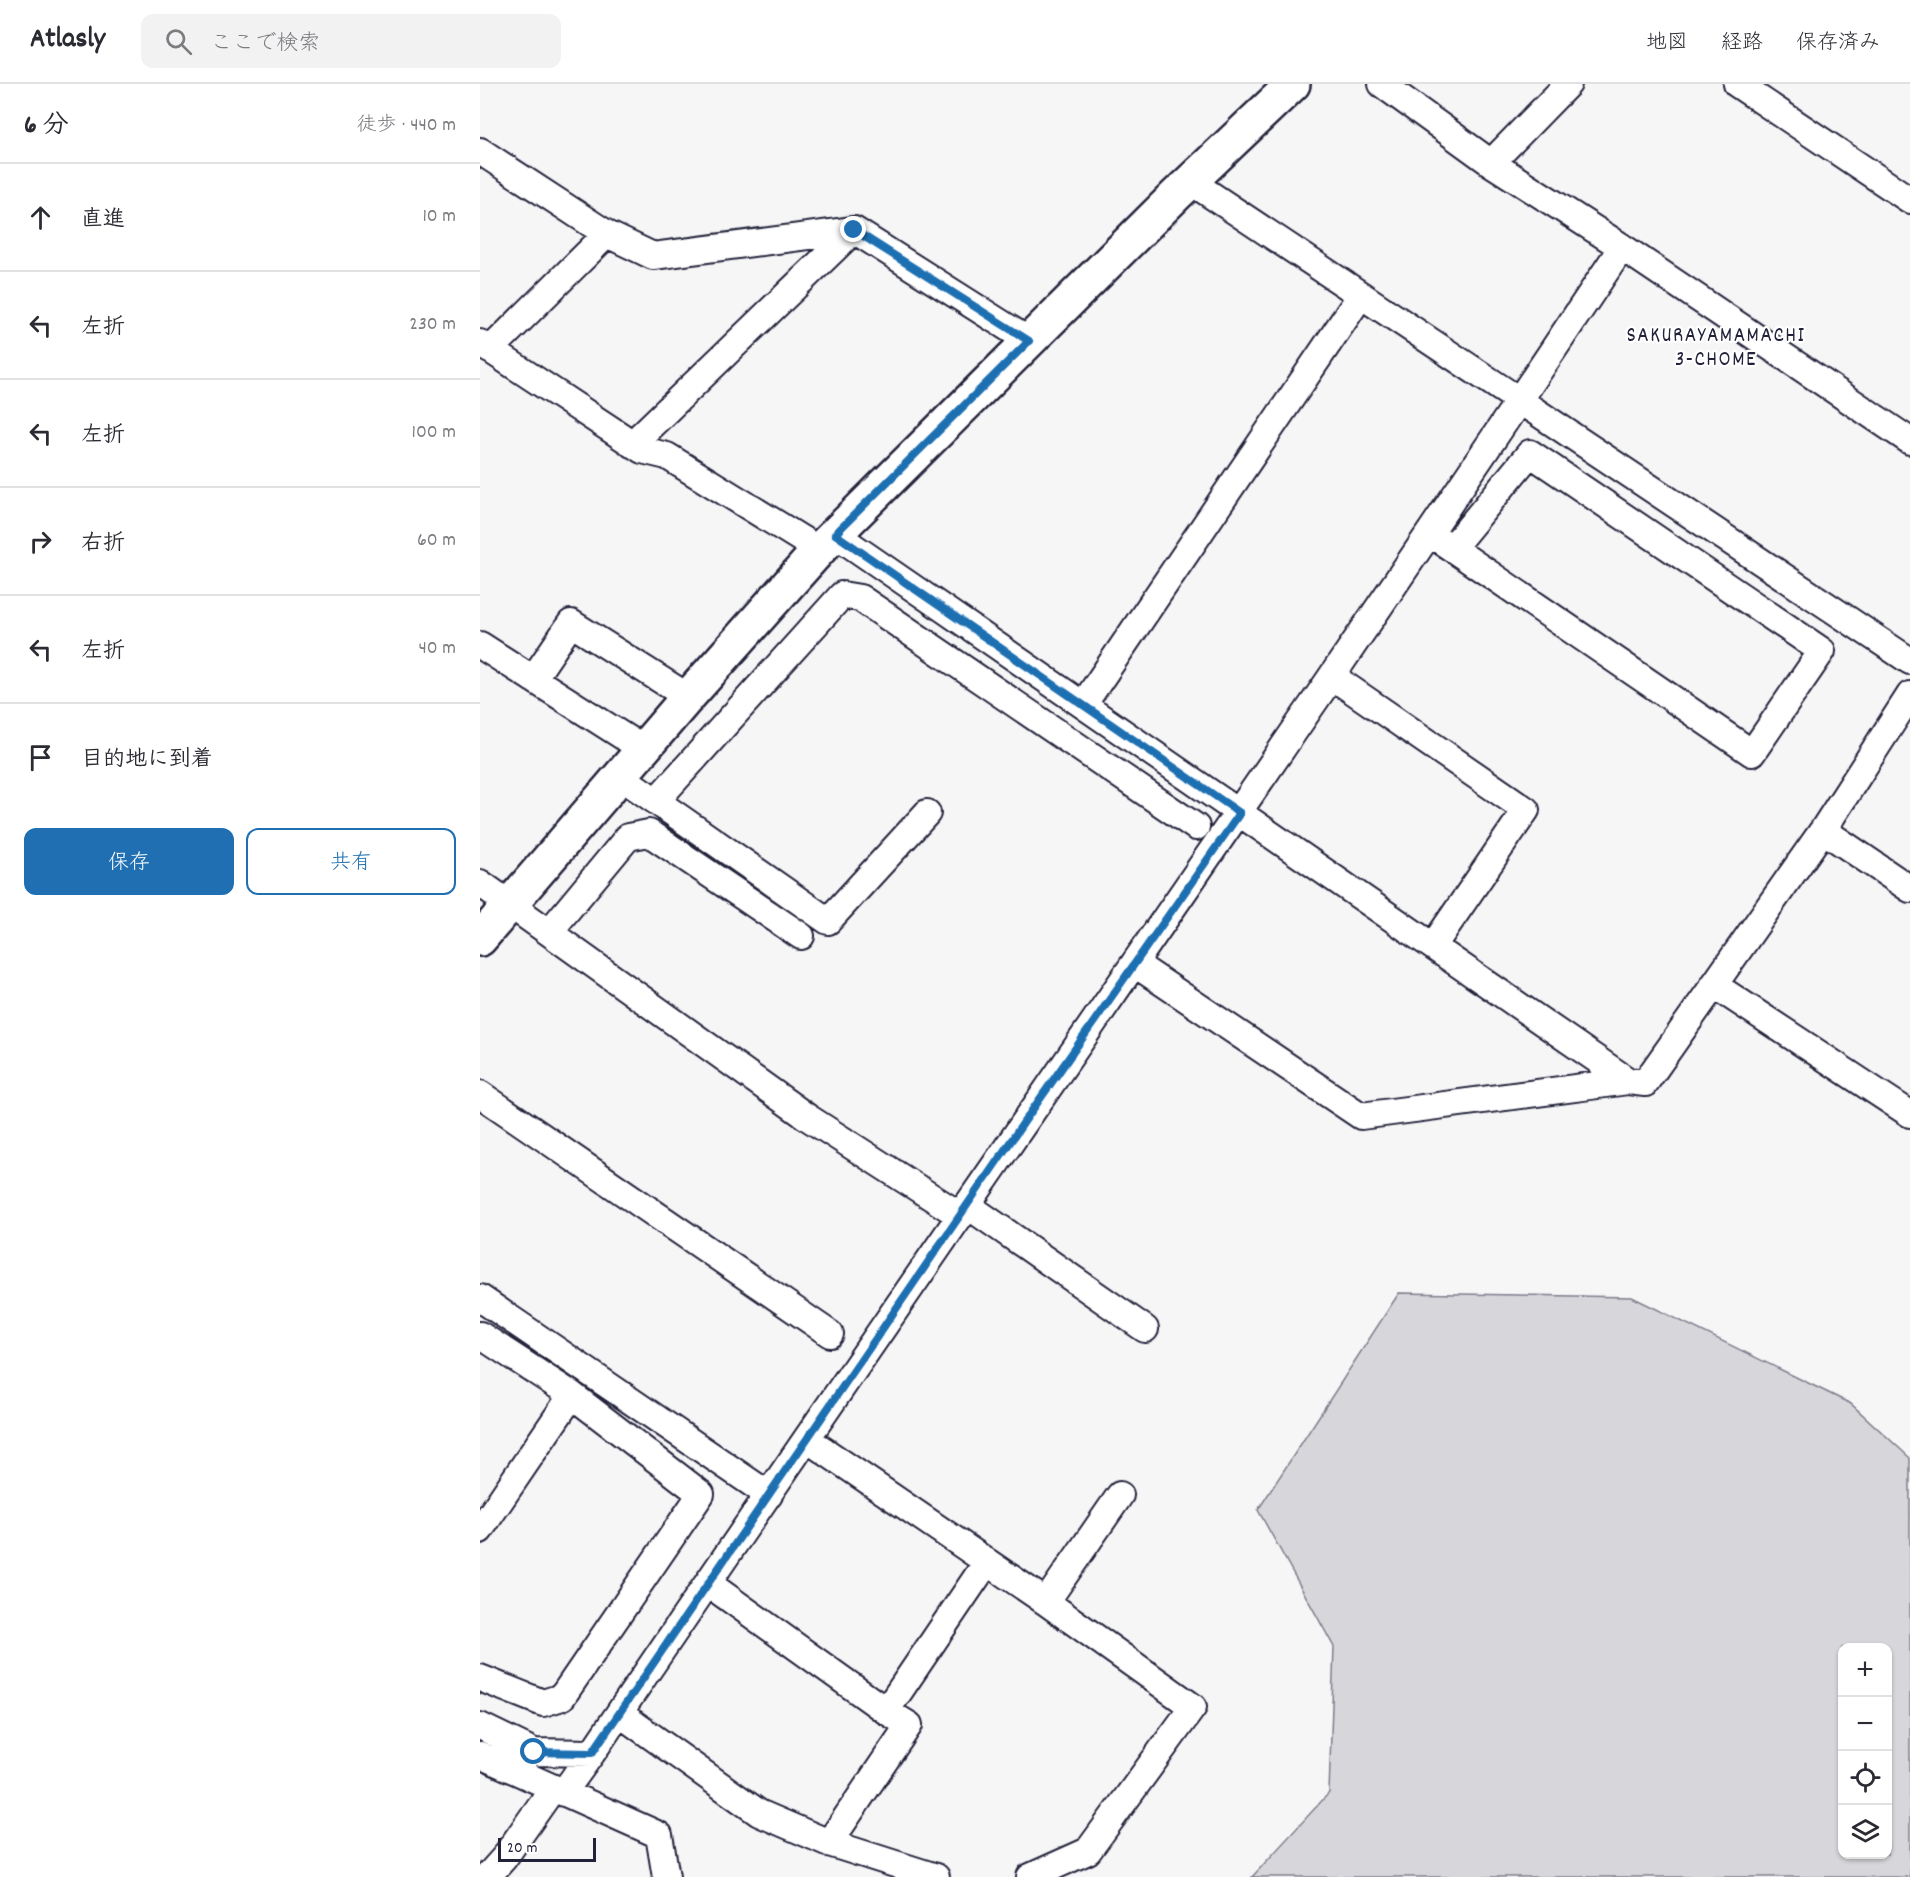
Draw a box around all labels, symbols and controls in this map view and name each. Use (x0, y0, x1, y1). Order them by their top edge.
search box (141, 14, 561, 68)
text: Atlasly (30, 21, 105, 61)
icon: search (162, 25, 195, 58)
text: ここで検索 (210, 29, 320, 60)
text: 地図 (1646, 29, 1688, 59)
text: 経路 (1721, 29, 1763, 59)
text: 保存済み (1796, 29, 1880, 59)
text: 6 分 (24, 108, 69, 145)
text: 徒歩 · 440 m (356, 112, 456, 140)
icon: ahead (24, 201, 57, 234)
text: 10 m (422, 203, 456, 231)
text: 直進 (81, 205, 125, 236)
route end (840, 216, 866, 242)
icon: left (24, 309, 57, 342)
text: 230 m (409, 311, 456, 339)
text: 左折 (81, 313, 125, 344)
district label: SAKURAYAMAMACHI 3-CHOME (1626, 322, 1806, 376)
icon: left (24, 417, 57, 450)
text: 100 m (412, 419, 456, 447)
text: 左折 (81, 421, 125, 452)
icon: right (24, 525, 57, 558)
text: 60 m (417, 527, 456, 555)
text: 右折 (81, 529, 125, 560)
icon: left (24, 633, 57, 666)
text: 40 m (418, 635, 456, 663)
text: 左折 (81, 637, 125, 668)
icon: arrive (24, 741, 57, 774)
text: 目的地に到着 (81, 745, 213, 776)
button: 保存 (24, 828, 234, 895)
button: 共有 (246, 828, 456, 895)
map controls (1838, 1643, 1892, 1859)
button: + (1838, 1643, 1892, 1697)
button: − (1838, 1697, 1892, 1751)
route start (520, 1738, 546, 1764)
button: locate (1838, 1751, 1892, 1805)
button: layers (1838, 1805, 1892, 1859)
scale bar (498, 1835, 596, 1862)
text: 20 m (507, 1837, 537, 1860)

